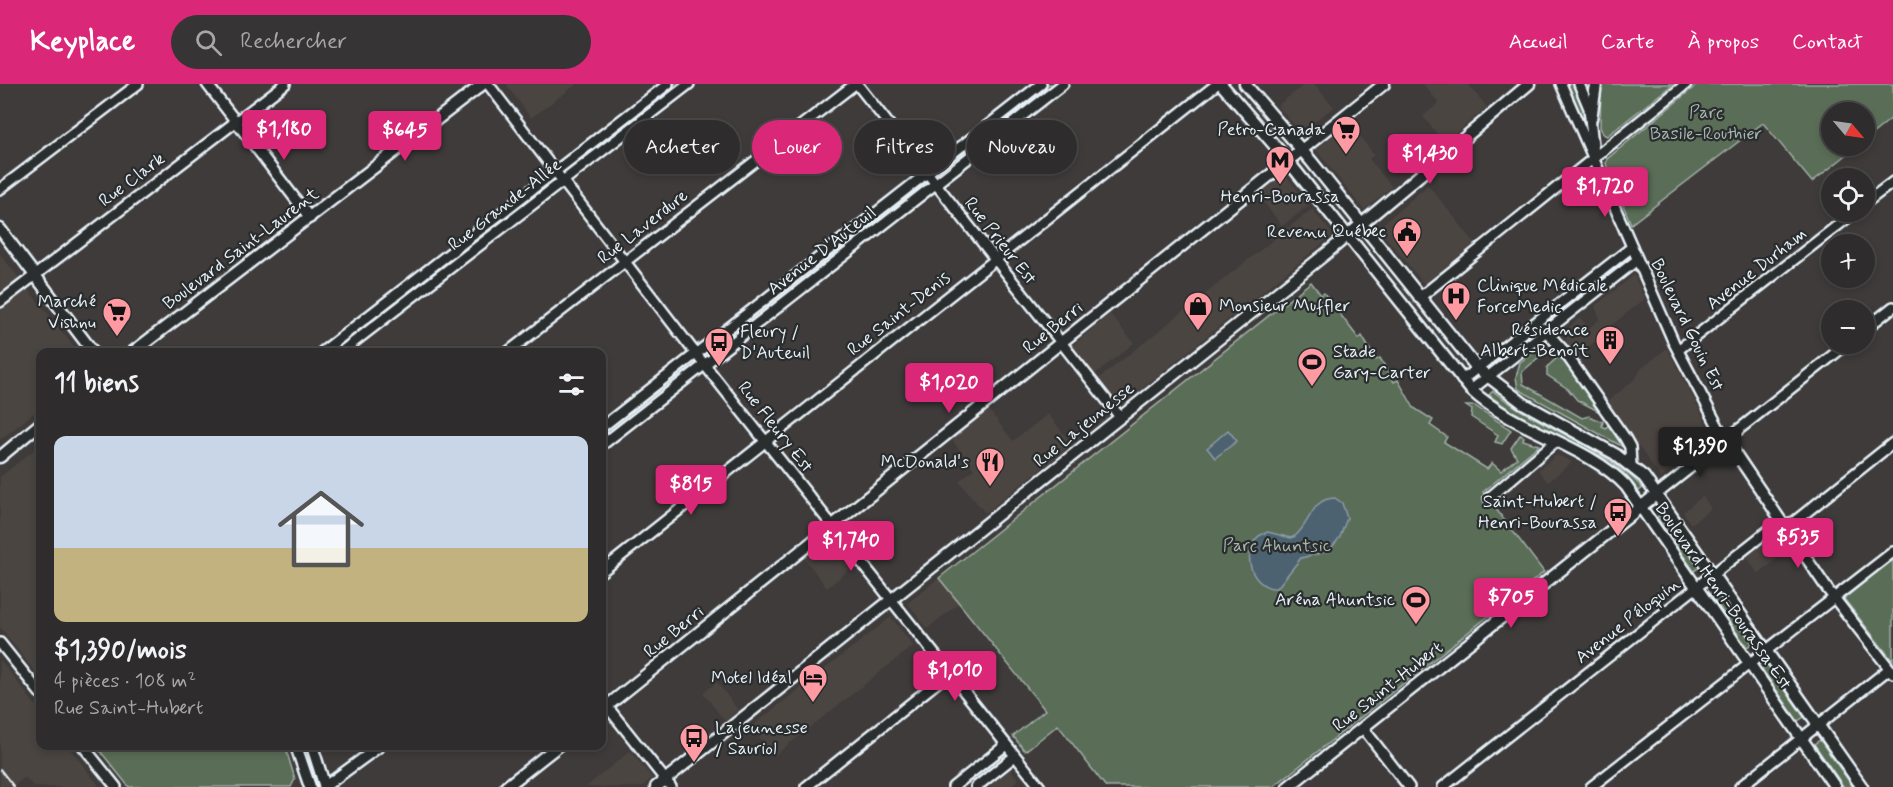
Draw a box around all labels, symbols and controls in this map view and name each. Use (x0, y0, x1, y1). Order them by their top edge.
search box (171, 15, 591, 69)
text: Keyplace (30, 24, 135, 61)
icon: search (192, 26, 225, 59)
text: Rechercher (240, 28, 347, 56)
text: Accueil (1509, 28, 1568, 56)
text: Carte (1601, 28, 1655, 56)
text: À propos (1688, 28, 1759, 56)
text: Contact (1792, 28, 1863, 56)
park label: Parc Basile-Routhier (1650, 101, 1763, 146)
north arrow (1821, 102, 1875, 156)
map controls (1821, 102, 1875, 354)
pin: $1,180 (235, 110, 333, 161)
pin: $645 (369, 111, 441, 162)
supermarket icon: Petro-Canada (1330, 114, 1362, 156)
text: $1,180 (256, 116, 312, 143)
text: $645 (382, 117, 428, 144)
place label: Petro-Canada (1218, 118, 1325, 142)
chip: Acheter (624, 120, 740, 174)
chip: Louer (752, 120, 842, 174)
chip: Filtres (854, 120, 955, 174)
chip: Nouveau (967, 120, 1077, 174)
pin: $1,430 (1381, 134, 1479, 185)
text: $1,430 (1402, 140, 1458, 167)
metro station icon: Henri-Bourassa (1264, 144, 1296, 186)
street label: Rue Clark (94, 147, 170, 213)
street label: Rue Grande-Allée (443, 153, 567, 257)
pin: $1,720 (1556, 167, 1654, 218)
button: locate (1821, 168, 1875, 222)
text: $1,720 (1576, 173, 1634, 200)
street label: Boulevard Saint-Laurent (158, 182, 324, 316)
street label: Rue Laverdure (593, 184, 693, 270)
place label: Henri-Bourassa (1221, 185, 1339, 209)
street label: Rue Prieur Est (958, 192, 1042, 290)
street label: Avenue D'Auteuil (763, 201, 881, 301)
public building icon: Revenu Québec (1391, 216, 1423, 258)
place label: Revenu Québec (1267, 220, 1386, 244)
street label: Avenue Durham (1702, 222, 1812, 316)
button: + (1821, 234, 1875, 288)
street label: Boulevard Gouin Est (1645, 255, 1730, 396)
street label: Rue Saint-Denis (842, 266, 956, 362)
place label: Clinique Médicale ForceMedic (1477, 274, 1608, 319)
hospital icon: Clinique Médicale ForceMedic (1440, 280, 1472, 322)
place label: Marché Vishnu (38, 290, 96, 335)
shop icon: Monsieur Muffler (1182, 290, 1214, 332)
place label: Monsieur Muffler (1219, 294, 1351, 318)
supermarket icon: Marché Vishnu (101, 296, 133, 338)
street label: Rue Berri (1018, 296, 1088, 360)
button: − (1821, 300, 1875, 354)
place label: Résidence Albert-Benoît (1480, 318, 1589, 363)
place label: Fleury / D'Auteuil (740, 320, 810, 365)
building icon: Résidence Albert-Benoît (1594, 324, 1626, 366)
bus stop icon: Fleury / D'Auteuil (703, 326, 735, 368)
place label: Stade Gary-Carter (1333, 340, 1431, 385)
sports icon: Stade Gary-Carter (1296, 346, 1328, 388)
pin: $1,020 (900, 363, 998, 414)
text: 11 biens (54, 367, 139, 401)
icon: filters (555, 368, 588, 401)
text: $1,020 (919, 369, 979, 396)
street label: Rue Fleury Est (732, 376, 819, 478)
street label: Rue Lajeunesse (1028, 377, 1140, 473)
pin: $1,390 (1651, 427, 1749, 478)
text: $1,390 (1672, 433, 1728, 460)
restaurant icon: McDonald's (974, 446, 1006, 488)
place label: McDonald's (881, 450, 969, 474)
pin: $815 (655, 465, 727, 516)
text: $815 (670, 471, 712, 498)
icon: home (267, 475, 375, 583)
place label: Saint-Hubert / Henri-Bourassa (1478, 490, 1597, 535)
bus stop icon: Saint-Hubert / Henri-Bourassa (1602, 496, 1634, 538)
street label: Boulevard Henri-Bourassa Est (1649, 498, 1797, 695)
pin: $535 (1762, 518, 1834, 569)
pin: $1,740 (802, 521, 900, 572)
text: $535 (1776, 524, 1820, 551)
text: $1,740 (822, 527, 880, 554)
park label: Parc Ahuntsic (1223, 534, 1331, 558)
street label: Avenue Péloquin (1571, 572, 1685, 670)
pin: $705 (1475, 578, 1547, 629)
sports icon: Aréna Ahuntsic (1400, 584, 1432, 626)
text: $705 (1488, 584, 1534, 611)
place label: Aréna Ahuntsic (1275, 588, 1395, 612)
street label: Rue Berri (639, 600, 709, 664)
text: $1,390/mois (54, 634, 187, 668)
street label: Rue Saint-Hubert (1328, 636, 1449, 738)
pin: $1,010 (906, 651, 1004, 702)
text: $1,010 (927, 657, 983, 684)
hotel icon: Motel Idéal (797, 662, 829, 704)
place label: Motel Idéal (711, 666, 792, 690)
text: 4 pièces · 108 m² (54, 668, 196, 695)
text: Rue Saint-Hubert (54, 695, 203, 722)
place label: Lajeunesse / Sauriol (715, 716, 808, 761)
bus stop icon: Lajeunesse / Sauriol (678, 722, 710, 764)

